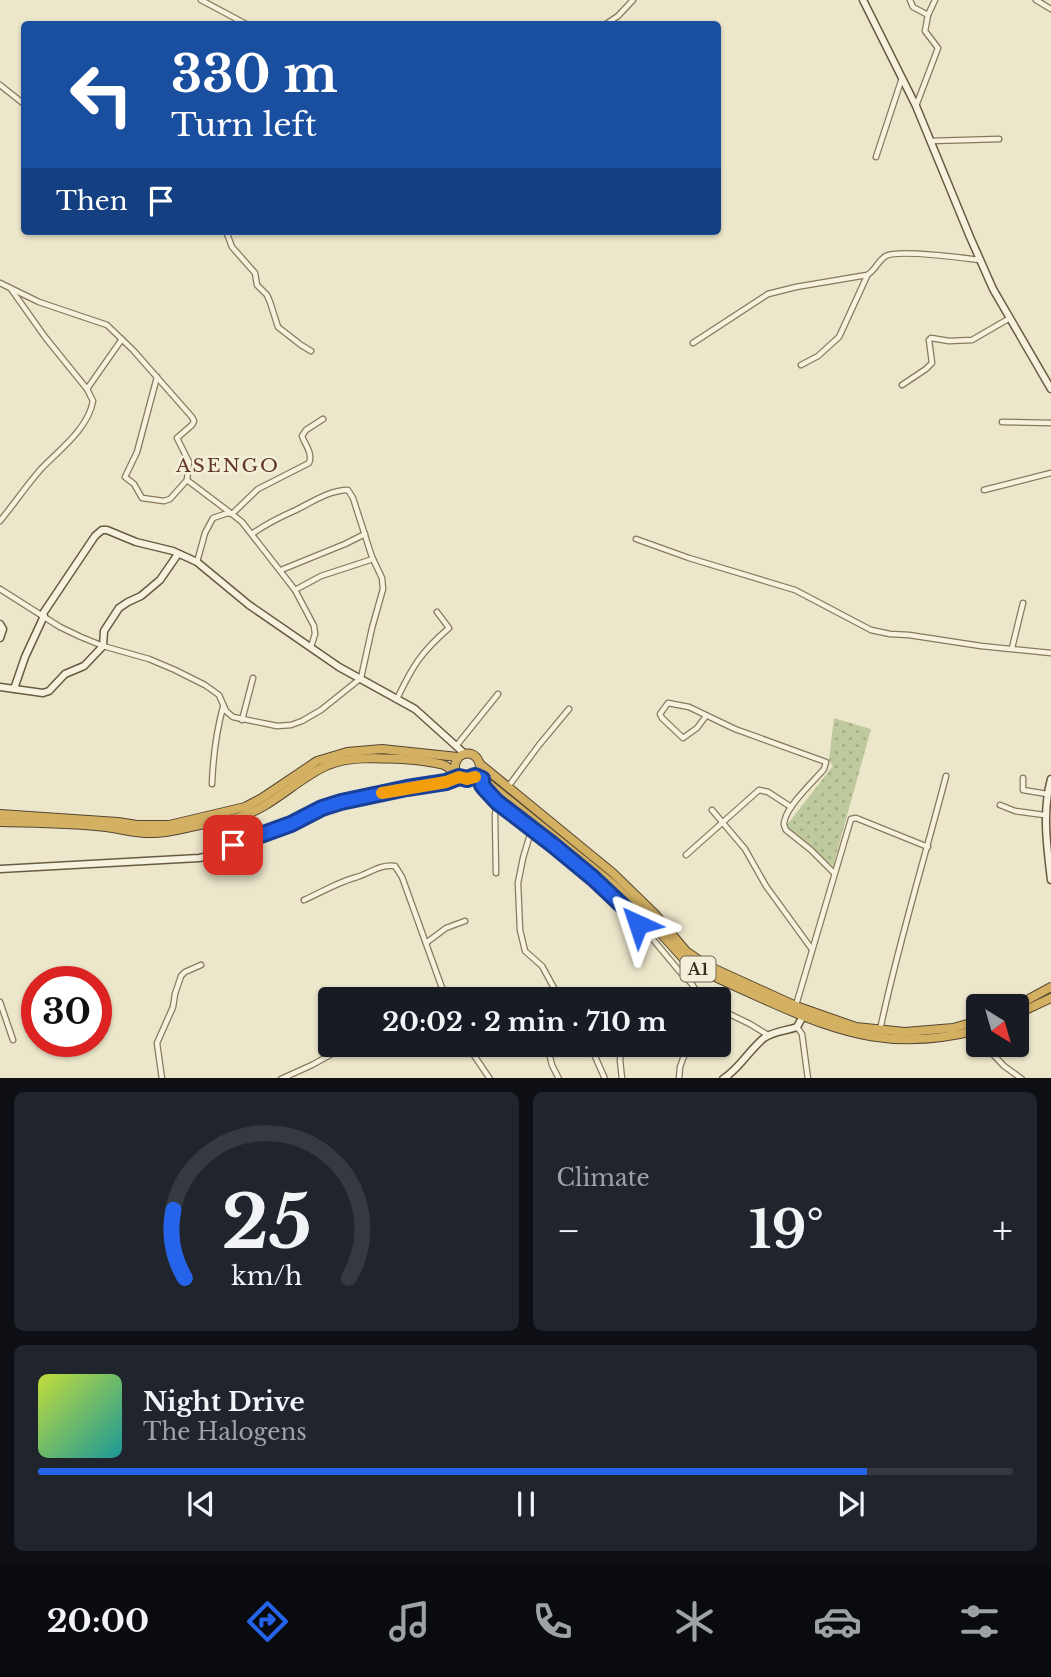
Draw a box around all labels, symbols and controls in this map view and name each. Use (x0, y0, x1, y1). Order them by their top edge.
text: 330 m (171, 44, 338, 105)
icon: left (56, 49, 147, 140)
text: Turn left (171, 105, 317, 145)
icon: arrive (142, 182, 180, 220)
text: Then (56, 185, 128, 217)
district label: ASENGO (175, 454, 280, 477)
pin (203, 815, 263, 875)
icon: arrive (214, 826, 252, 864)
position arrow (601, 887, 675, 961)
road number: A1 (680, 956, 716, 981)
speed limit sign: 30 (21, 966, 112, 1057)
north arrow (966, 994, 1029, 1057)
map controls (966, 994, 1029, 1057)
text: 20:02 · 2 min · 710 m (382, 1006, 667, 1038)
text: Climate (557, 1164, 650, 1192)
text: 25 (221, 1177, 312, 1268)
text: 19° (749, 1198, 824, 1262)
text: − (557, 1207, 581, 1254)
text: + (992, 1207, 1013, 1254)
text: km/h (231, 1260, 302, 1291)
text: Night Drive (143, 1386, 305, 1418)
text: The Halogens (143, 1418, 307, 1446)
icon: previous (182, 1485, 220, 1523)
icon: pause (507, 1485, 545, 1523)
icon: next (832, 1485, 870, 1523)
icon: directions (243, 1597, 292, 1646)
icon: music (385, 1597, 434, 1646)
icon: phone (528, 1597, 577, 1646)
icon: climate (670, 1597, 719, 1646)
icon: car (813, 1597, 862, 1646)
icon: filters (955, 1597, 1004, 1646)
text: 20:00 (47, 1601, 149, 1641)

